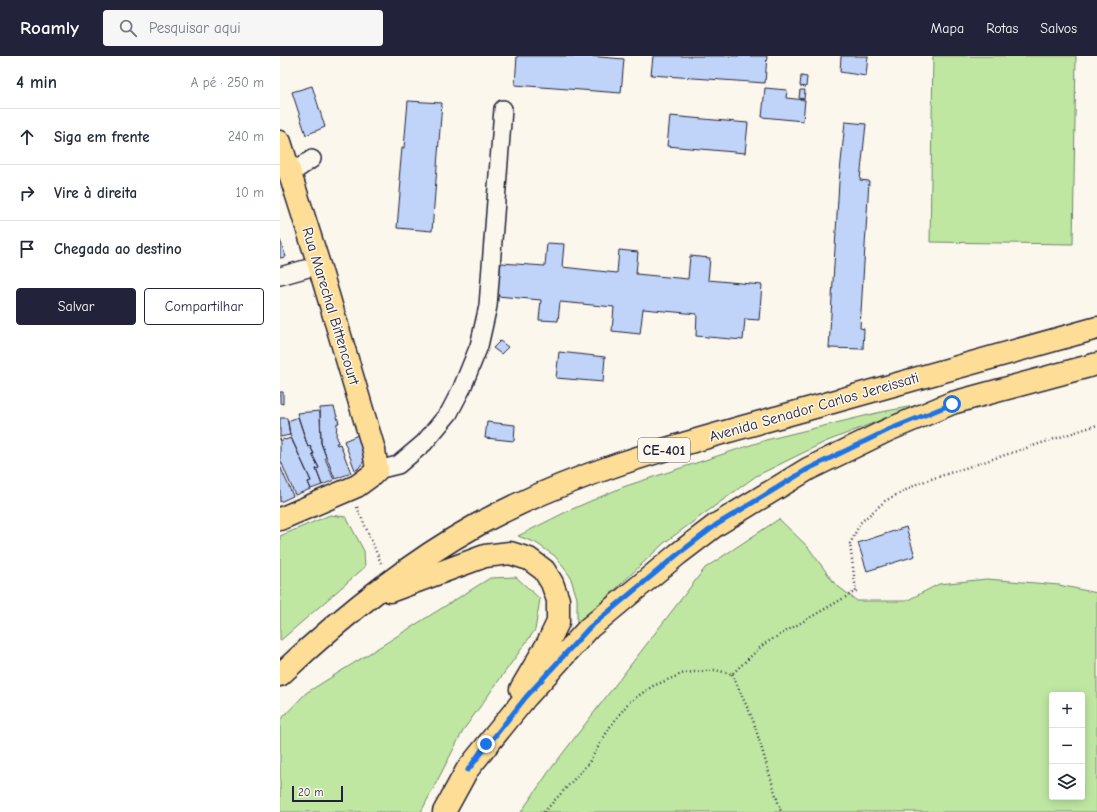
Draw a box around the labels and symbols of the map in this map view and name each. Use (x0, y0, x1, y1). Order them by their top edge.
street label: Rua Marechal Bittencourt (298, 225, 364, 388)
street label: Avenida Senador Carlos Jereissati (707, 368, 921, 446)
route start (943, 395, 961, 413)
road number: CE-401 (638, 438, 690, 462)
route end (477, 735, 495, 753)
scale bar (292, 784, 343, 803)

